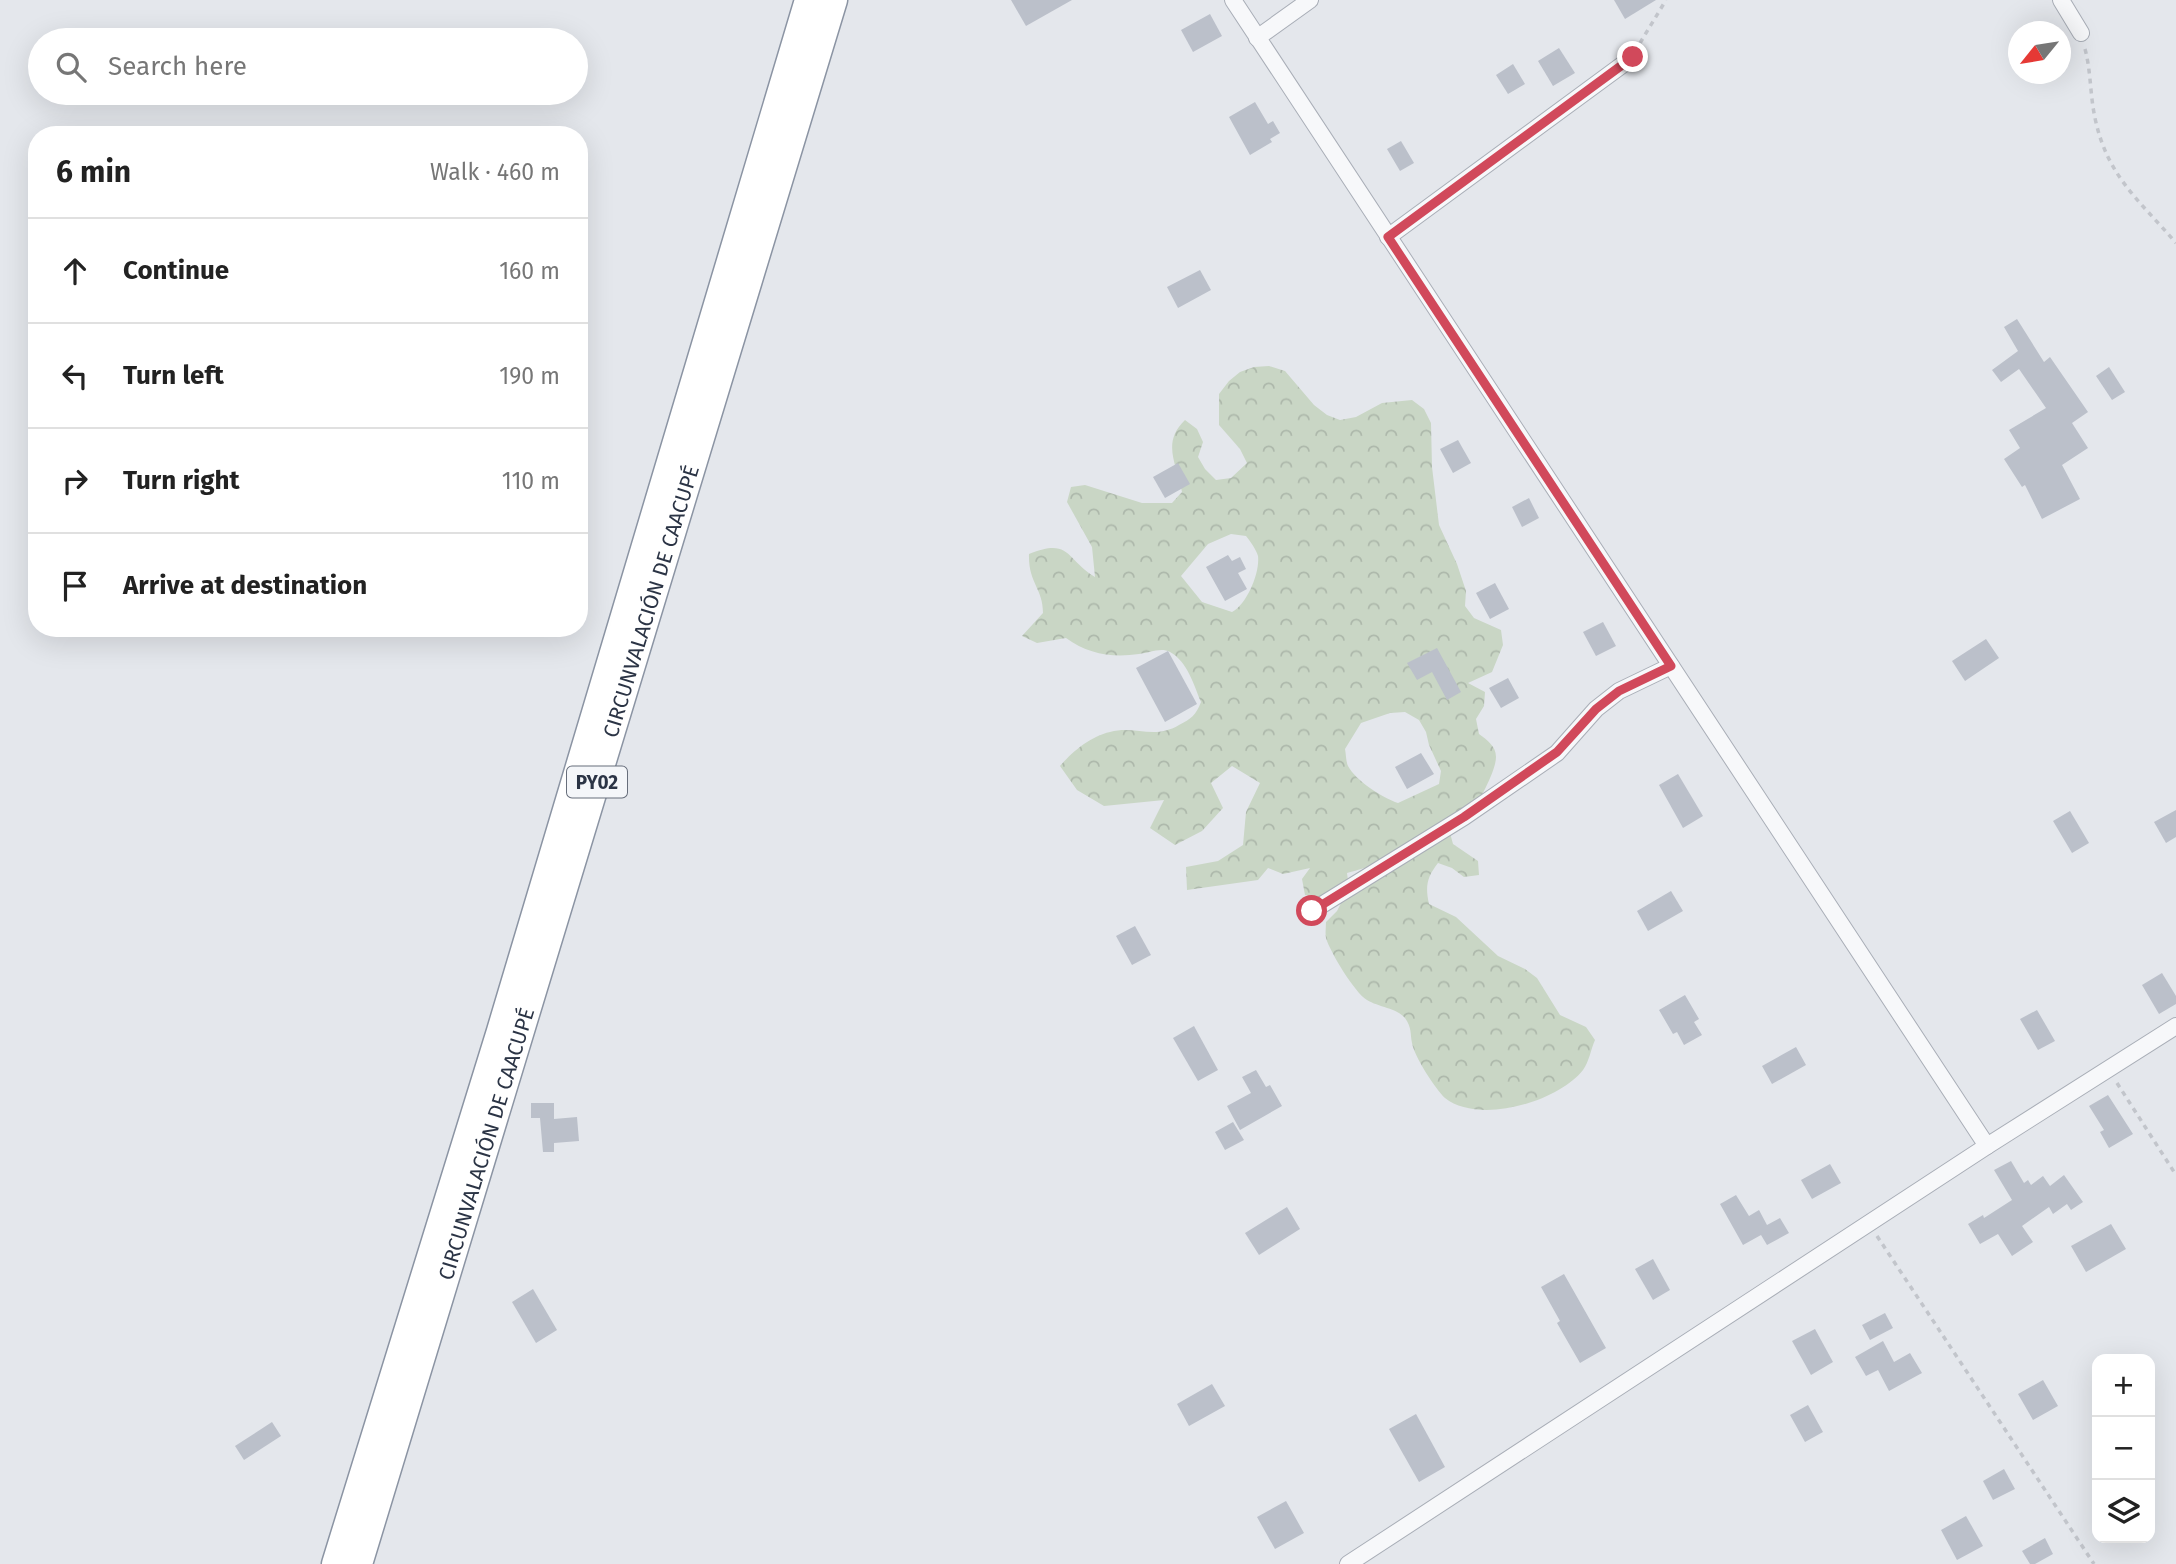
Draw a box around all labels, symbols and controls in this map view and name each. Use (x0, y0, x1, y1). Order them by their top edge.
north arrow (2008, 21, 2071, 84)
search box (28, 28, 588, 105)
route end (1617, 41, 1648, 72)
icon: search (52, 48, 90, 86)
text: Search here (108, 51, 247, 82)
text: 6 min (56, 154, 131, 190)
text: Walk · 460 m (430, 158, 560, 186)
icon: ahead (56, 252, 94, 290)
text: Continue (123, 255, 229, 286)
text: 160 m (499, 257, 560, 285)
icon: left (56, 357, 94, 395)
text: Turn left (123, 360, 224, 391)
text: 190 m (499, 362, 560, 390)
icon: right (56, 462, 94, 500)
street label: CIRCUNVALACIÓN DE CAACUPÉ (598, 462, 705, 741)
text: Turn right (123, 465, 240, 496)
text: 110 m (502, 467, 560, 495)
icon: arrive (56, 567, 94, 605)
text: Arrive at destination (123, 570, 367, 601)
road number: PY02 (567, 766, 627, 797)
route start (1296, 895, 1327, 926)
street label: CIRCUNVALACIÓN DE CAACUPÉ (433, 1005, 540, 1283)
map controls (2092, 1354, 2155, 1543)
button: + (2092, 1354, 2155, 1417)
button: − (2092, 1417, 2155, 1480)
button: layers (2092, 1480, 2155, 1543)

